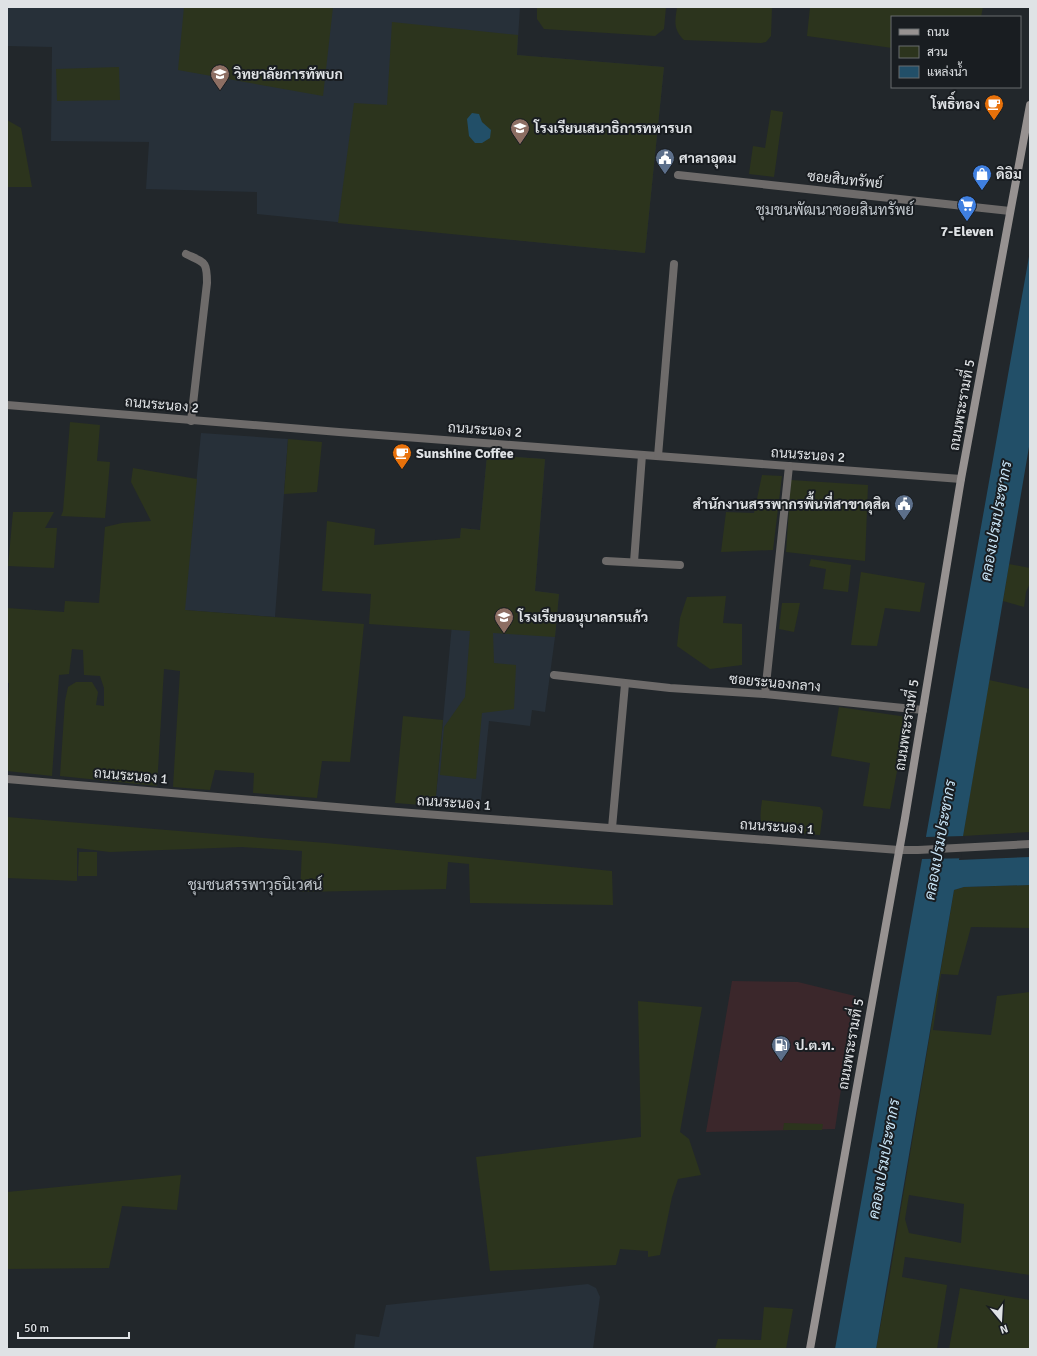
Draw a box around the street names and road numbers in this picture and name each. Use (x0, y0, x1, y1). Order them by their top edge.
street label: ซอยสินทรัพย์ (806, 167, 884, 192)
street label: ถนนพระรามที่ 5 (942, 357, 978, 452)
street label: ถนนระนอง 2 (124, 393, 200, 417)
street label: ถนนระนอง 2 (447, 419, 523, 441)
street label: ถนนระนอง 2 (770, 444, 846, 466)
street label: ซอยระนองกลาง (728, 671, 822, 695)
street label: ถนนพระรามที่ 5 (887, 677, 923, 772)
street label: ถนนระนอง 1 (93, 764, 169, 788)
street label: ถนนระนอง 1 (416, 792, 492, 814)
street label: ถนนระนอง 1 (739, 816, 815, 838)
street label: ถนนพระรามที่ 5 (831, 996, 867, 1091)

